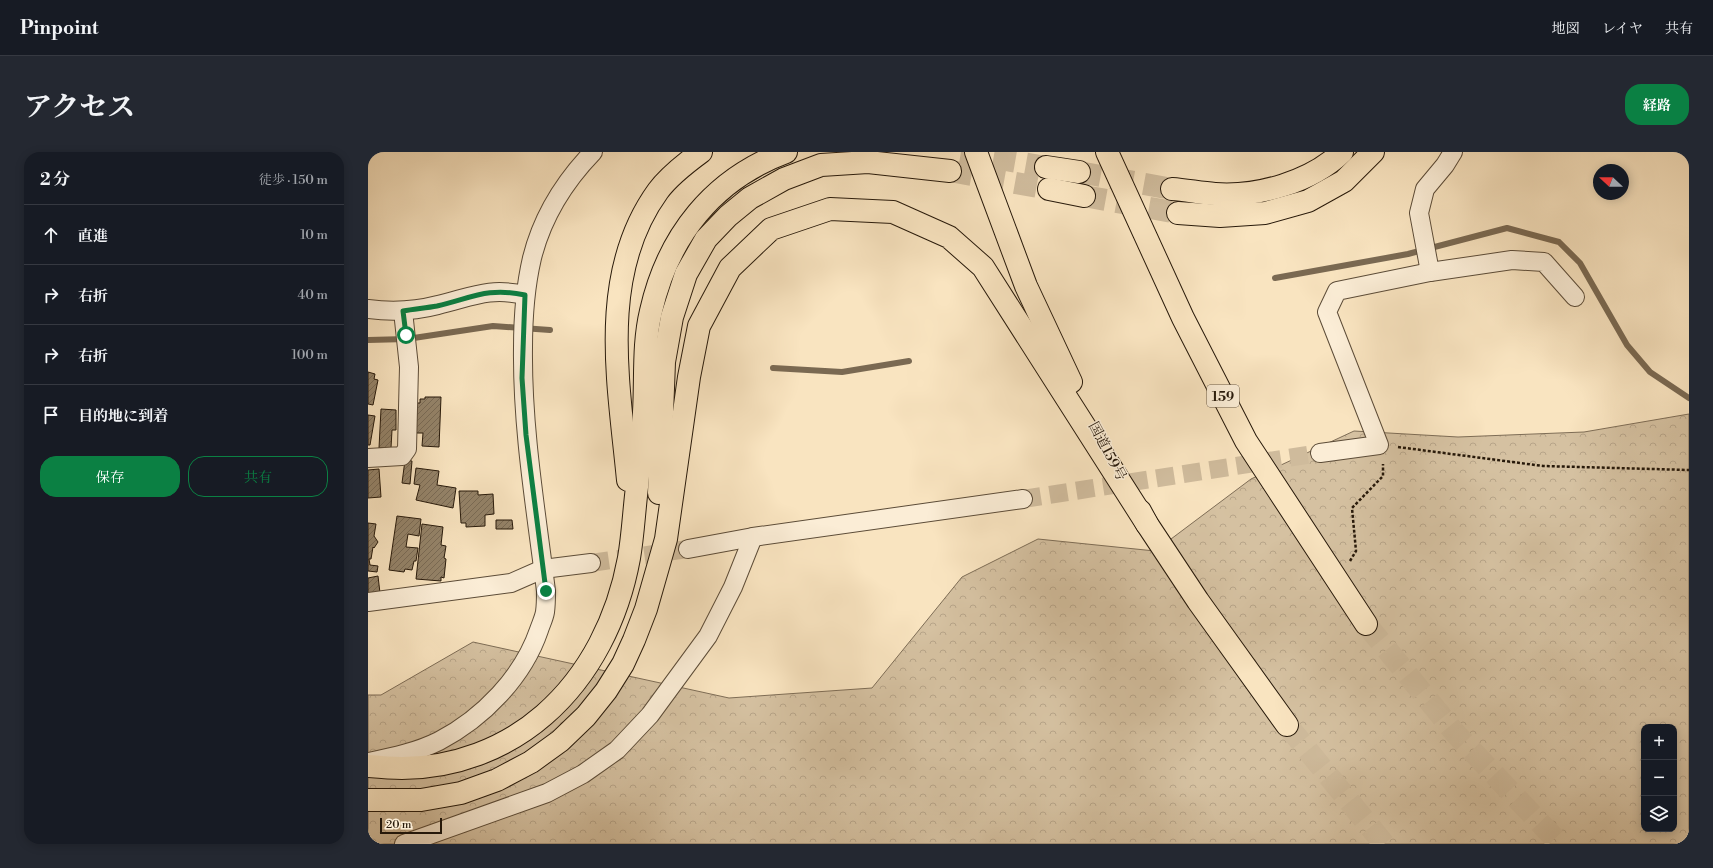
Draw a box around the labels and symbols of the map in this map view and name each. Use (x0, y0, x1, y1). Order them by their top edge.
north arrow (1593, 164, 1629, 200)
route start (397, 326, 415, 344)
road number: 159 (1207, 385, 1239, 407)
street label: 国道159号 (1084, 419, 1130, 484)
route end (537, 582, 555, 600)
scale bar (380, 816, 442, 835)

